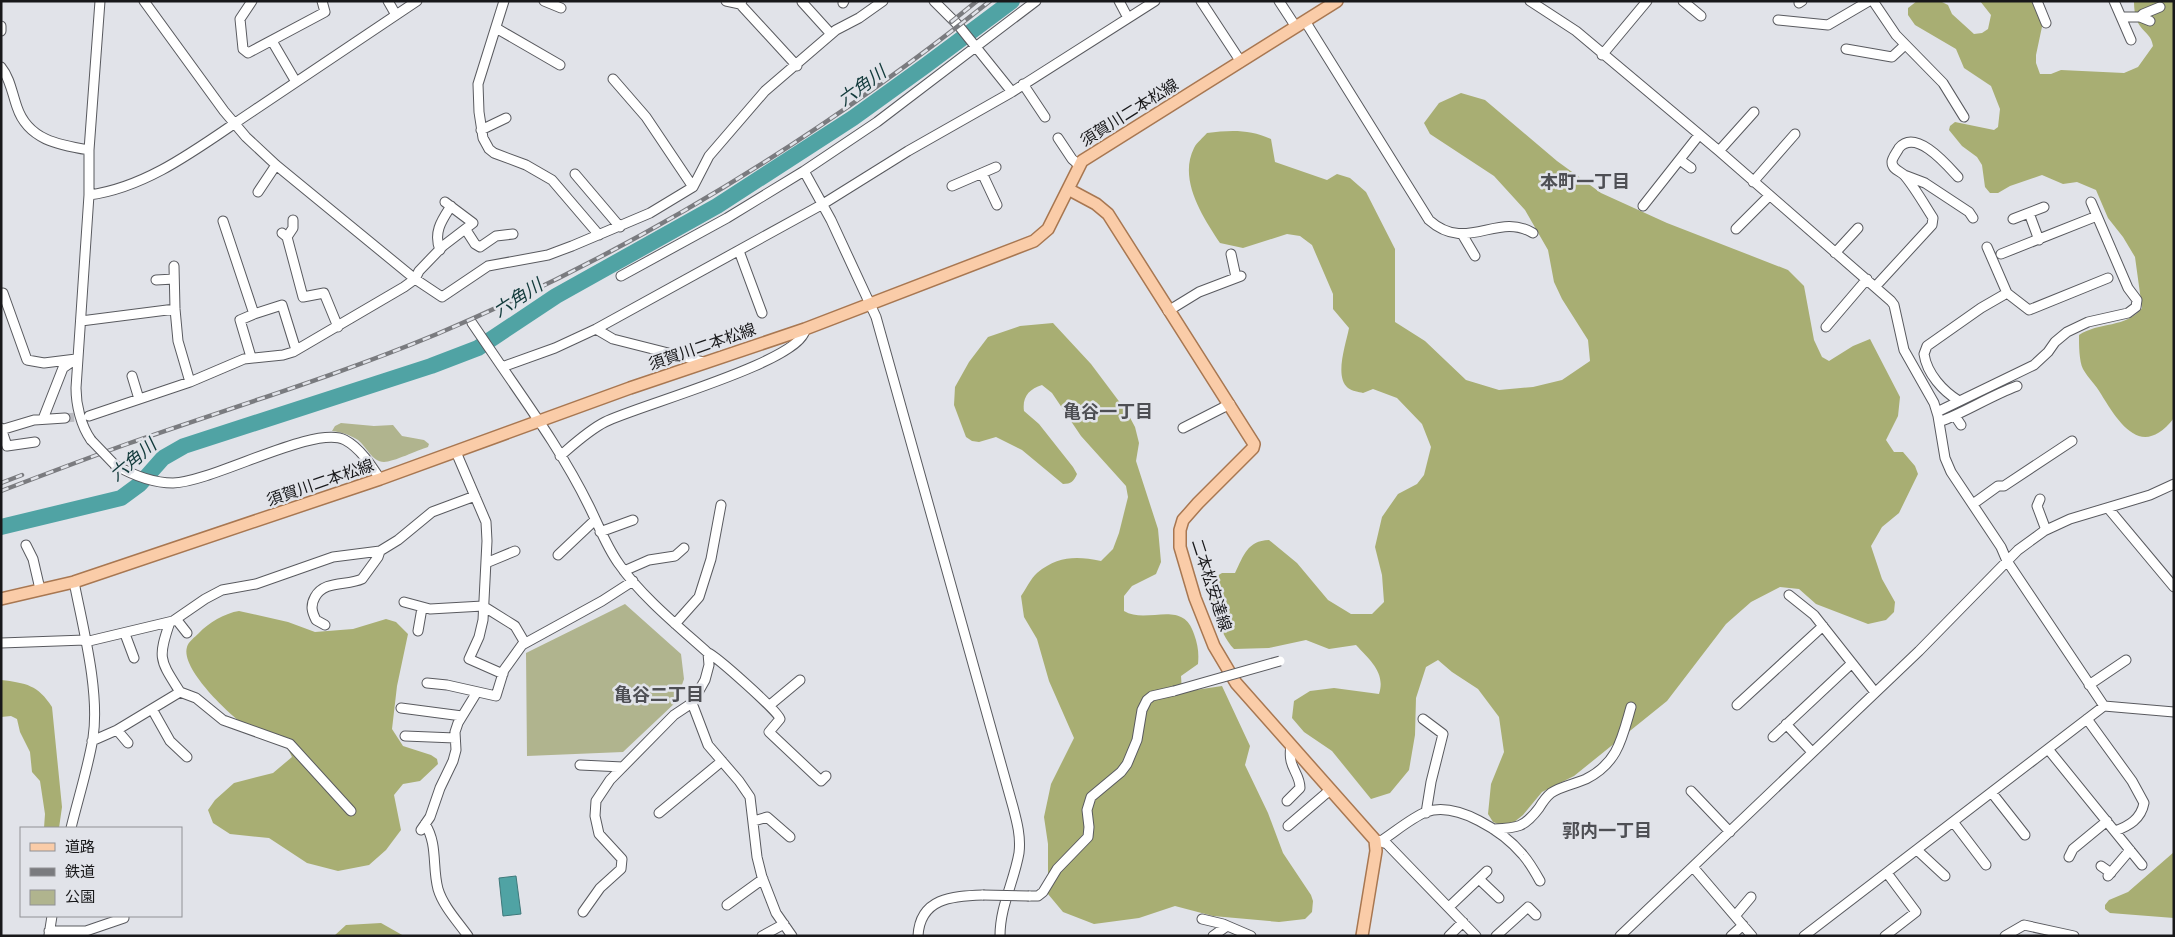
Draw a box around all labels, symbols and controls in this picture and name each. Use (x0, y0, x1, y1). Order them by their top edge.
water label: 六角川 (834, 60, 892, 111)
street label: 須賀川二本松線 (1077, 75, 1182, 150)
district label: 本町一丁目 (1540, 171, 1630, 193)
water label: 六角川 (489, 273, 548, 322)
street label: 須賀川二本松線 (646, 319, 758, 374)
district label: 亀谷一丁目 (1063, 401, 1153, 423)
water label: 六角川 (105, 433, 162, 486)
street label: 須賀川二本松線 (264, 455, 376, 510)
street label: 二本松安達線 (1188, 537, 1235, 634)
district label: 亀谷二丁目 (614, 684, 704, 706)
district label: 郭内一丁目 (1562, 820, 1652, 842)
legend (20, 827, 182, 917)
text: 道路 (65, 838, 95, 856)
text: 鉄道 (65, 863, 95, 881)
text: 公園 (65, 888, 95, 906)

